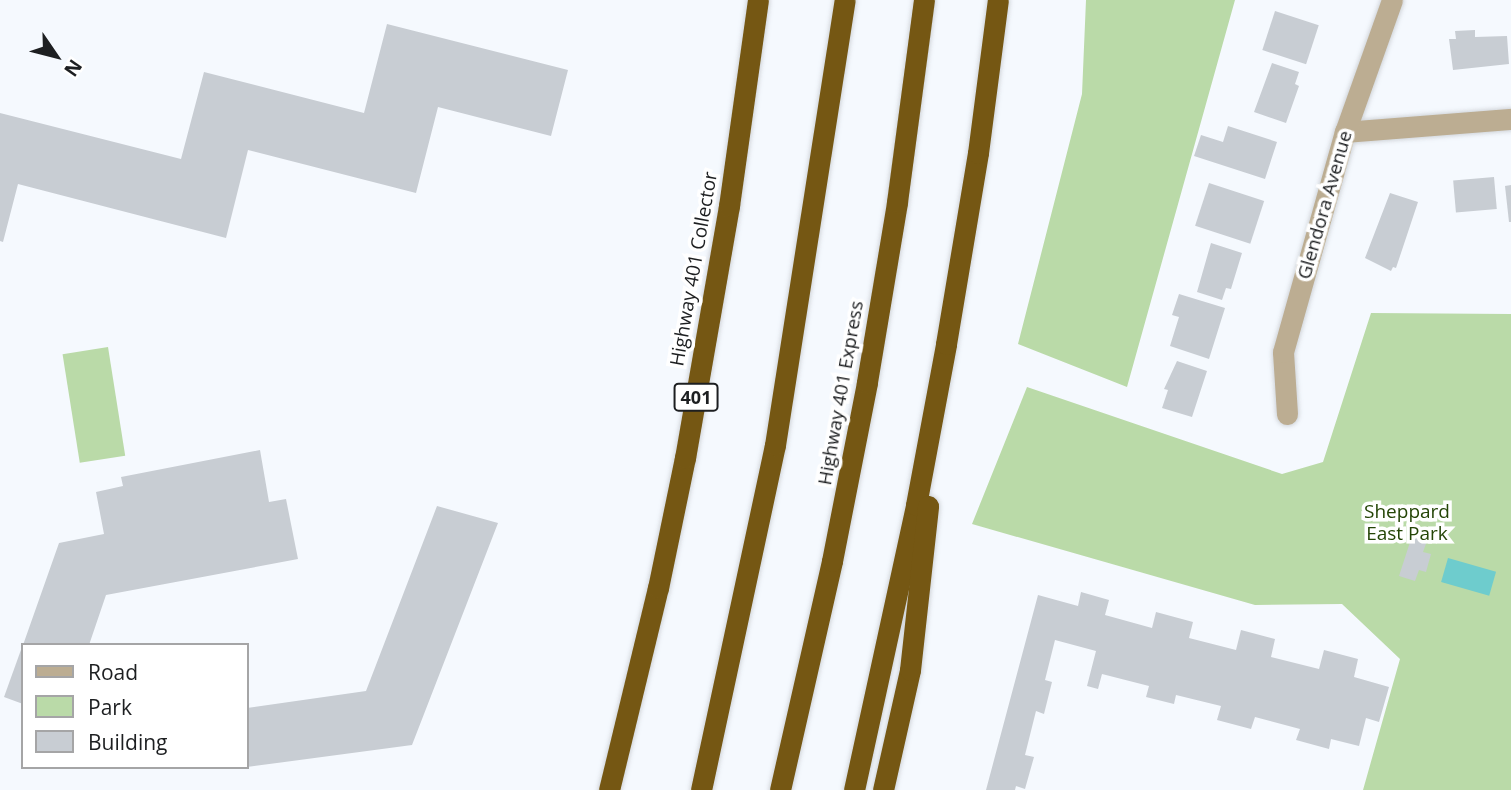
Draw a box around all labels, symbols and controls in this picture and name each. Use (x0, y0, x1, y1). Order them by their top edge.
north arrow (21, 21, 91, 91)
text: N (58, 54, 88, 82)
street label: Glendora Avenue (1293, 128, 1357, 282)
street label: Highway 401 Collector (666, 170, 722, 368)
street label: Highway 401 Express (814, 299, 868, 487)
road number: 401 (673, 382, 719, 412)
park label: Sheppard East Park (1364, 501, 1450, 545)
legend (21, 643, 248, 769)
text: Road (88, 658, 138, 686)
text: Park (88, 693, 132, 721)
text: Building (88, 728, 167, 756)

